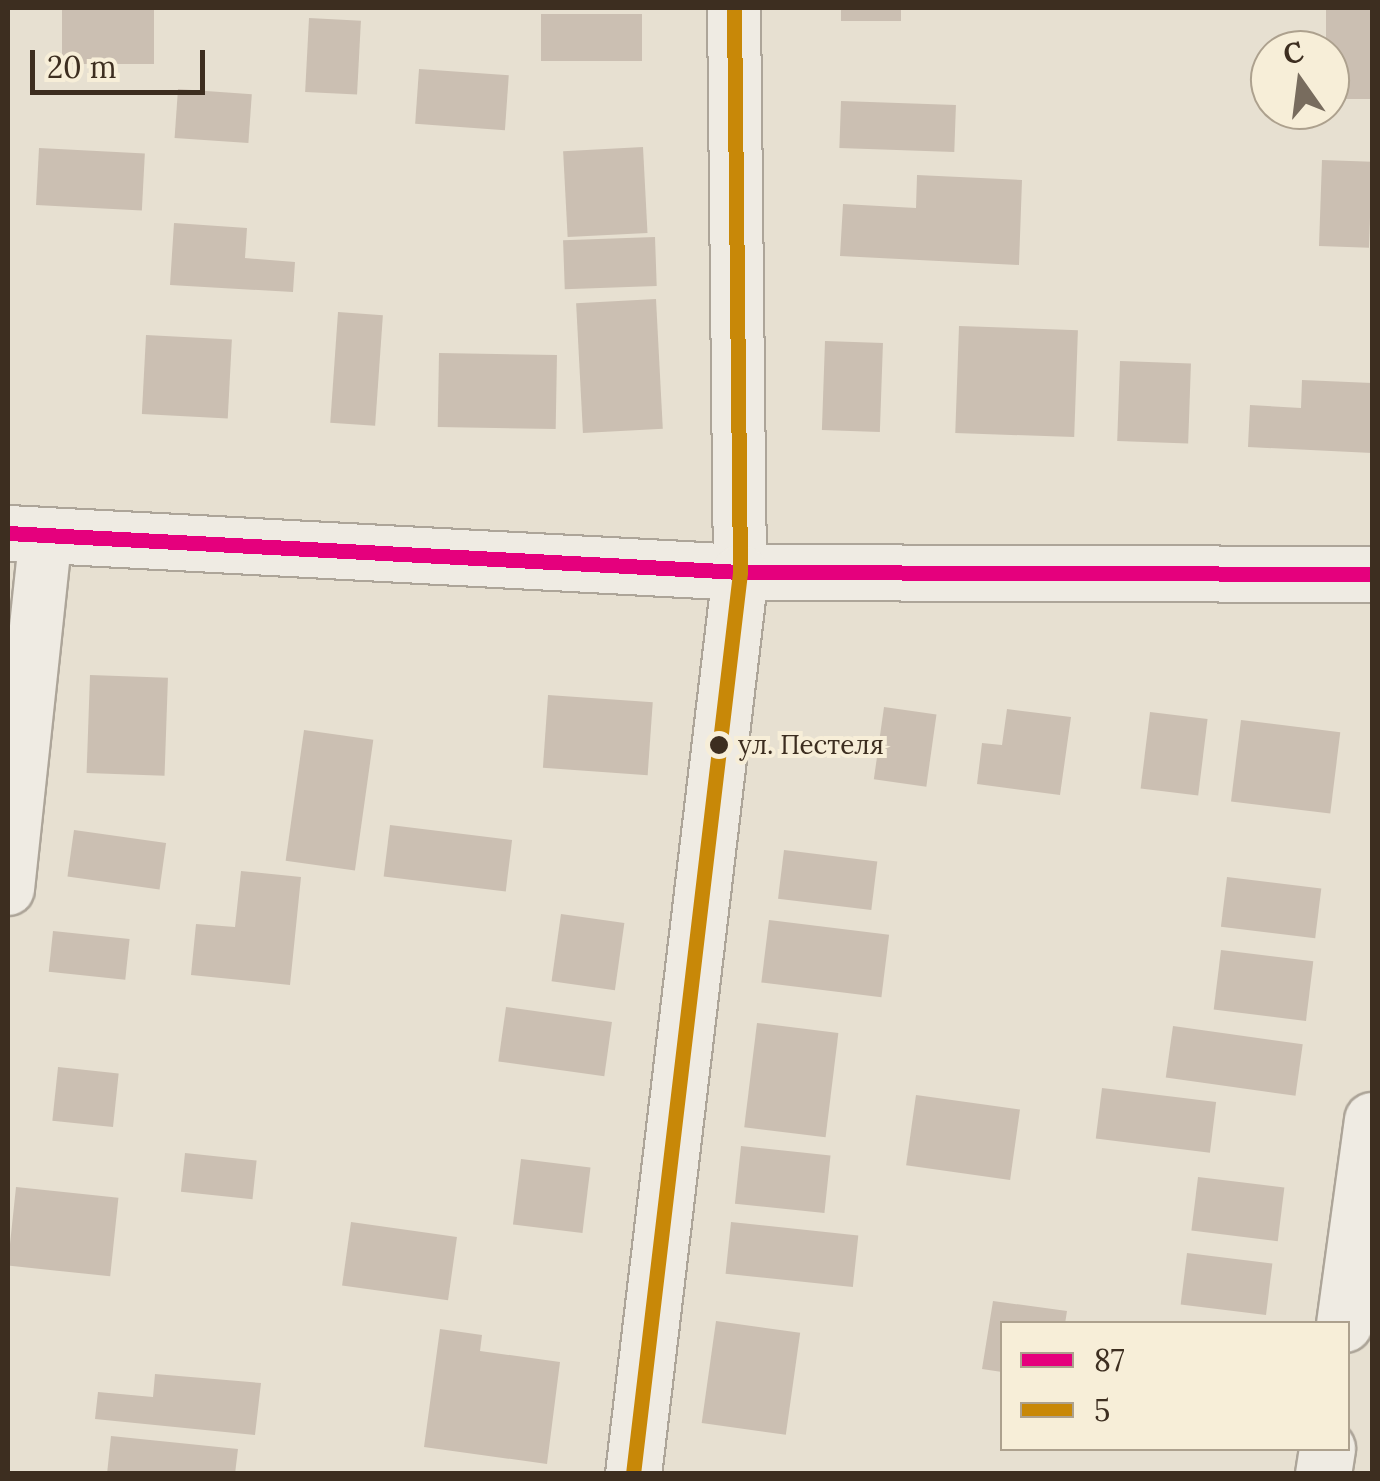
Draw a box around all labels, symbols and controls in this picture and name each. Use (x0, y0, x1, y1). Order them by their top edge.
scale bar (35, 30, 210, 92)
north arrow (1250, 30, 1350, 130)
text: С (1280, 33, 1307, 73)
text: 20 m (47, 48, 116, 86)
place label: ул. Пестеля (738, 729, 884, 761)
marker: ул. Пестеля (709, 735, 729, 755)
legend (1000, 1321, 1350, 1451)
text: 87 (1094, 1341, 1125, 1379)
text: 5 (1094, 1391, 1110, 1429)

